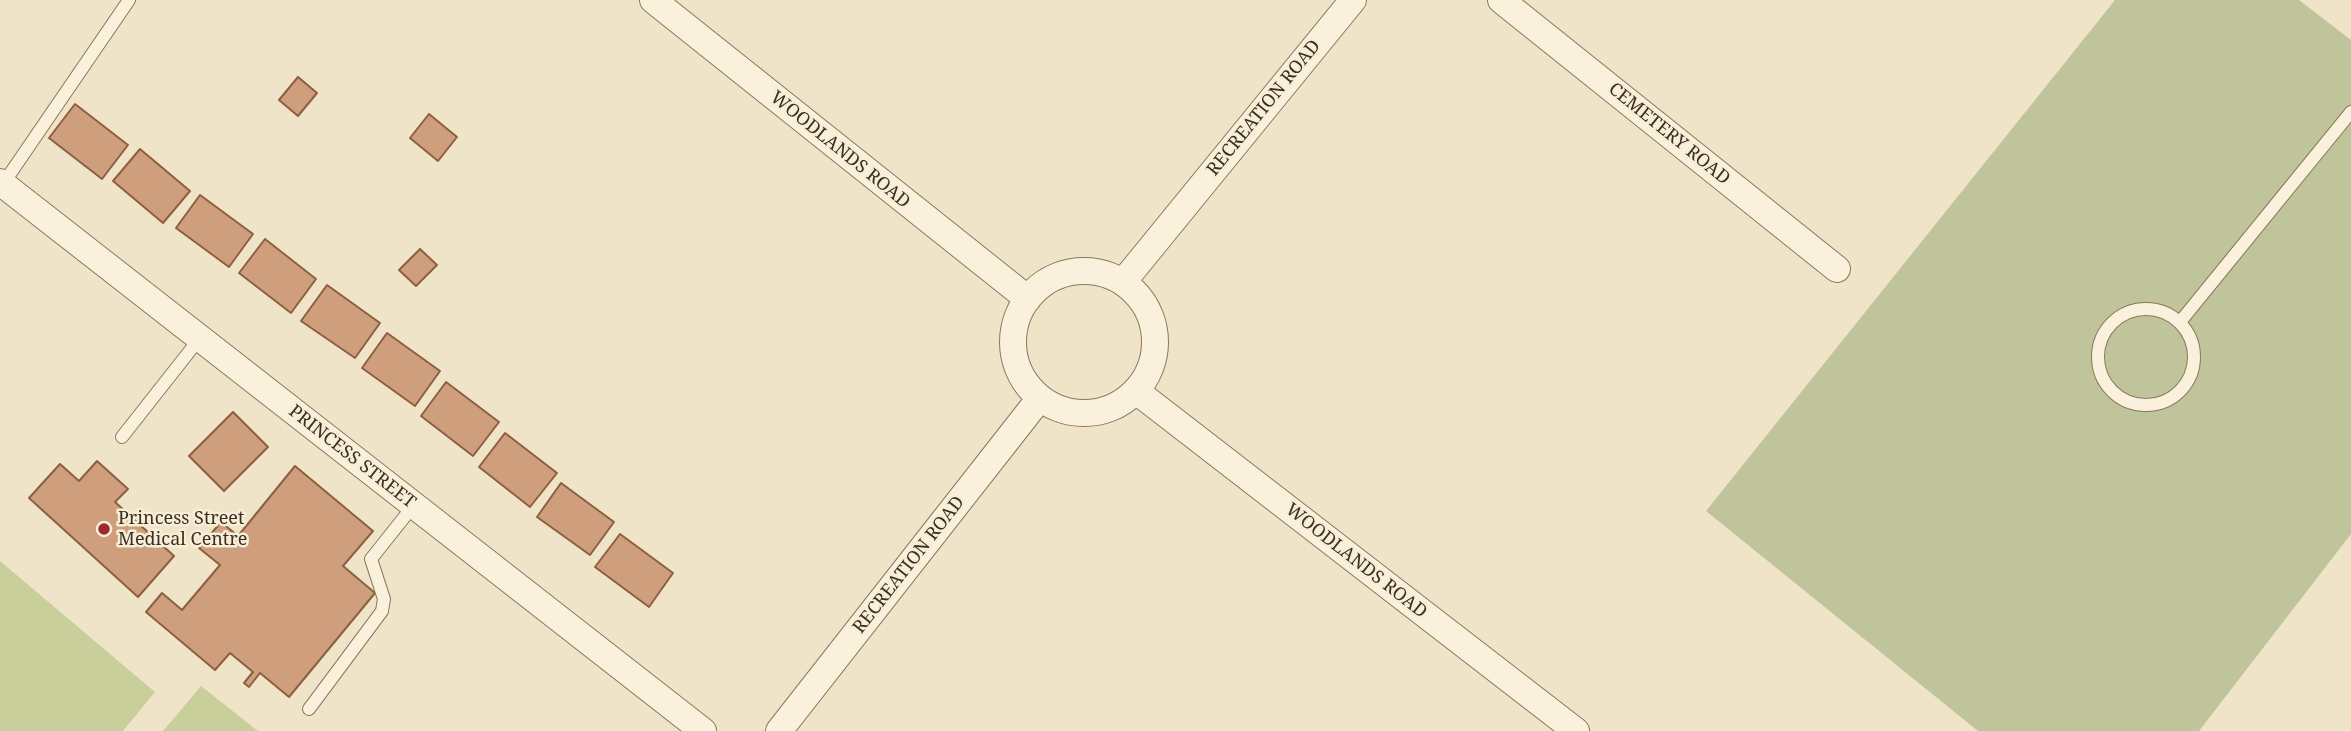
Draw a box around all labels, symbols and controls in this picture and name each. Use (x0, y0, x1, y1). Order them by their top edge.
street label: RECREATION ROAD (1203, 36, 1325, 180)
street label: CEMETERY ROAD (1604, 78, 1734, 190)
street label: WOODLANDS ROAD (766, 87, 914, 213)
street label: PRINCESS STREET (284, 401, 420, 513)
street label: RECREATION ROAD (849, 492, 969, 638)
street label: WOODLANDS ROAD (1281, 499, 1431, 623)
place label: Princess Street Medical Centre (118, 508, 247, 550)
marker: Princess Street Medical Centre (96, 521, 112, 537)

